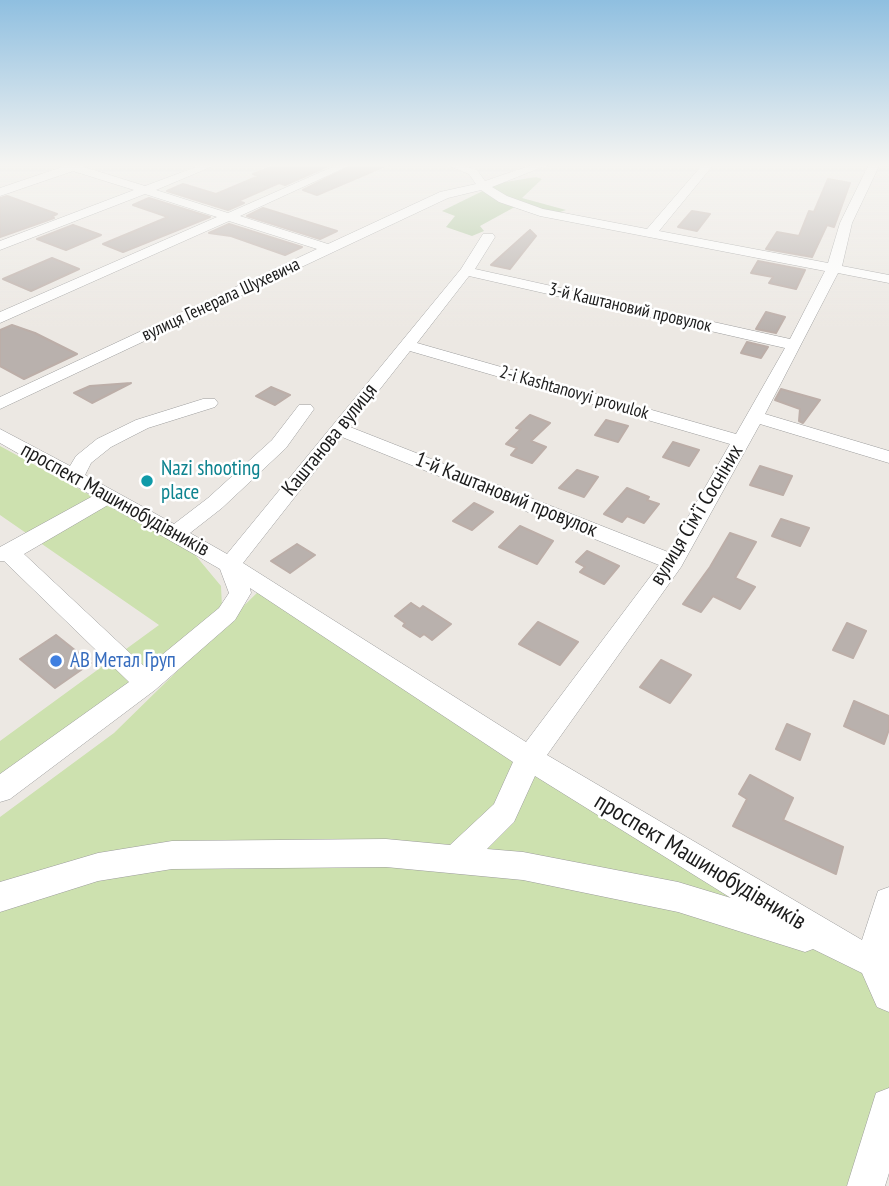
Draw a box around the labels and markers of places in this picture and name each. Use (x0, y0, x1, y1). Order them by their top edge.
place label: Nazi shooting place (161, 456, 260, 506)
marker: Nazi shooting place (139, 473, 155, 489)
place label: АВ Метал Груп (70, 648, 176, 674)
marker: АВ Метал Груп (48, 653, 64, 669)

